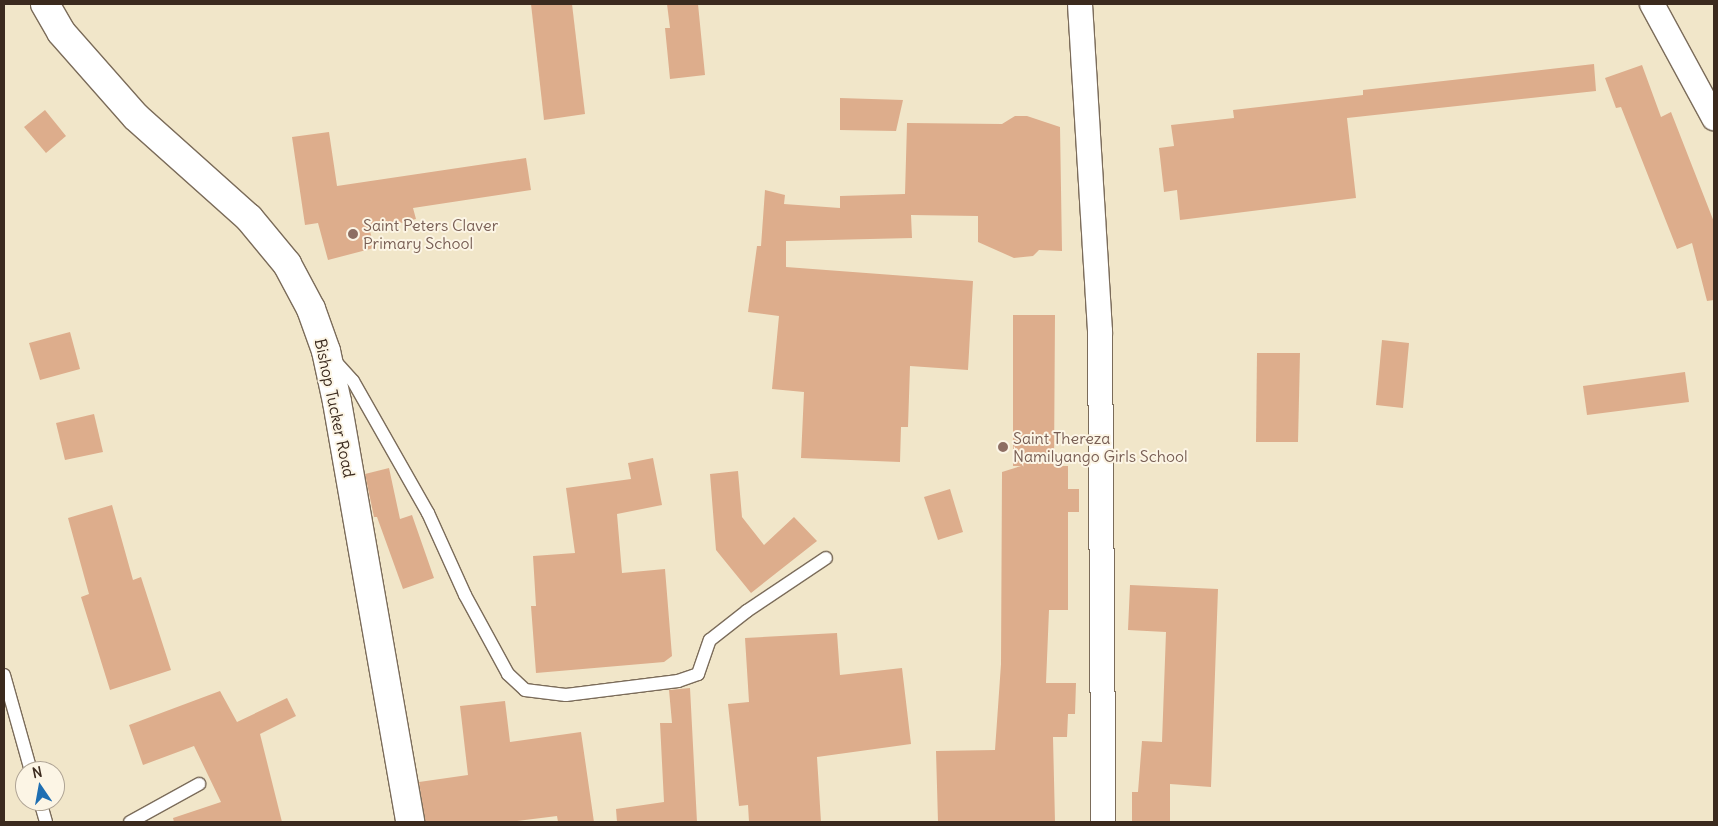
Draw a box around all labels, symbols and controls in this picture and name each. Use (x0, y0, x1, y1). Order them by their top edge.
place label: Saint Peters Claver Primary School (363, 215, 498, 253)
marker: Saint Peters Claver Primary School (347, 228, 359, 240)
street label: Bishop Tucker Road (311, 337, 359, 479)
place label: Saint Thereza Namilyango Girls School (1013, 428, 1188, 466)
marker: Saint Thereza Namilyango Girls School (997, 441, 1009, 453)
north arrow (15, 761, 65, 811)
text: N (30, 762, 44, 782)

